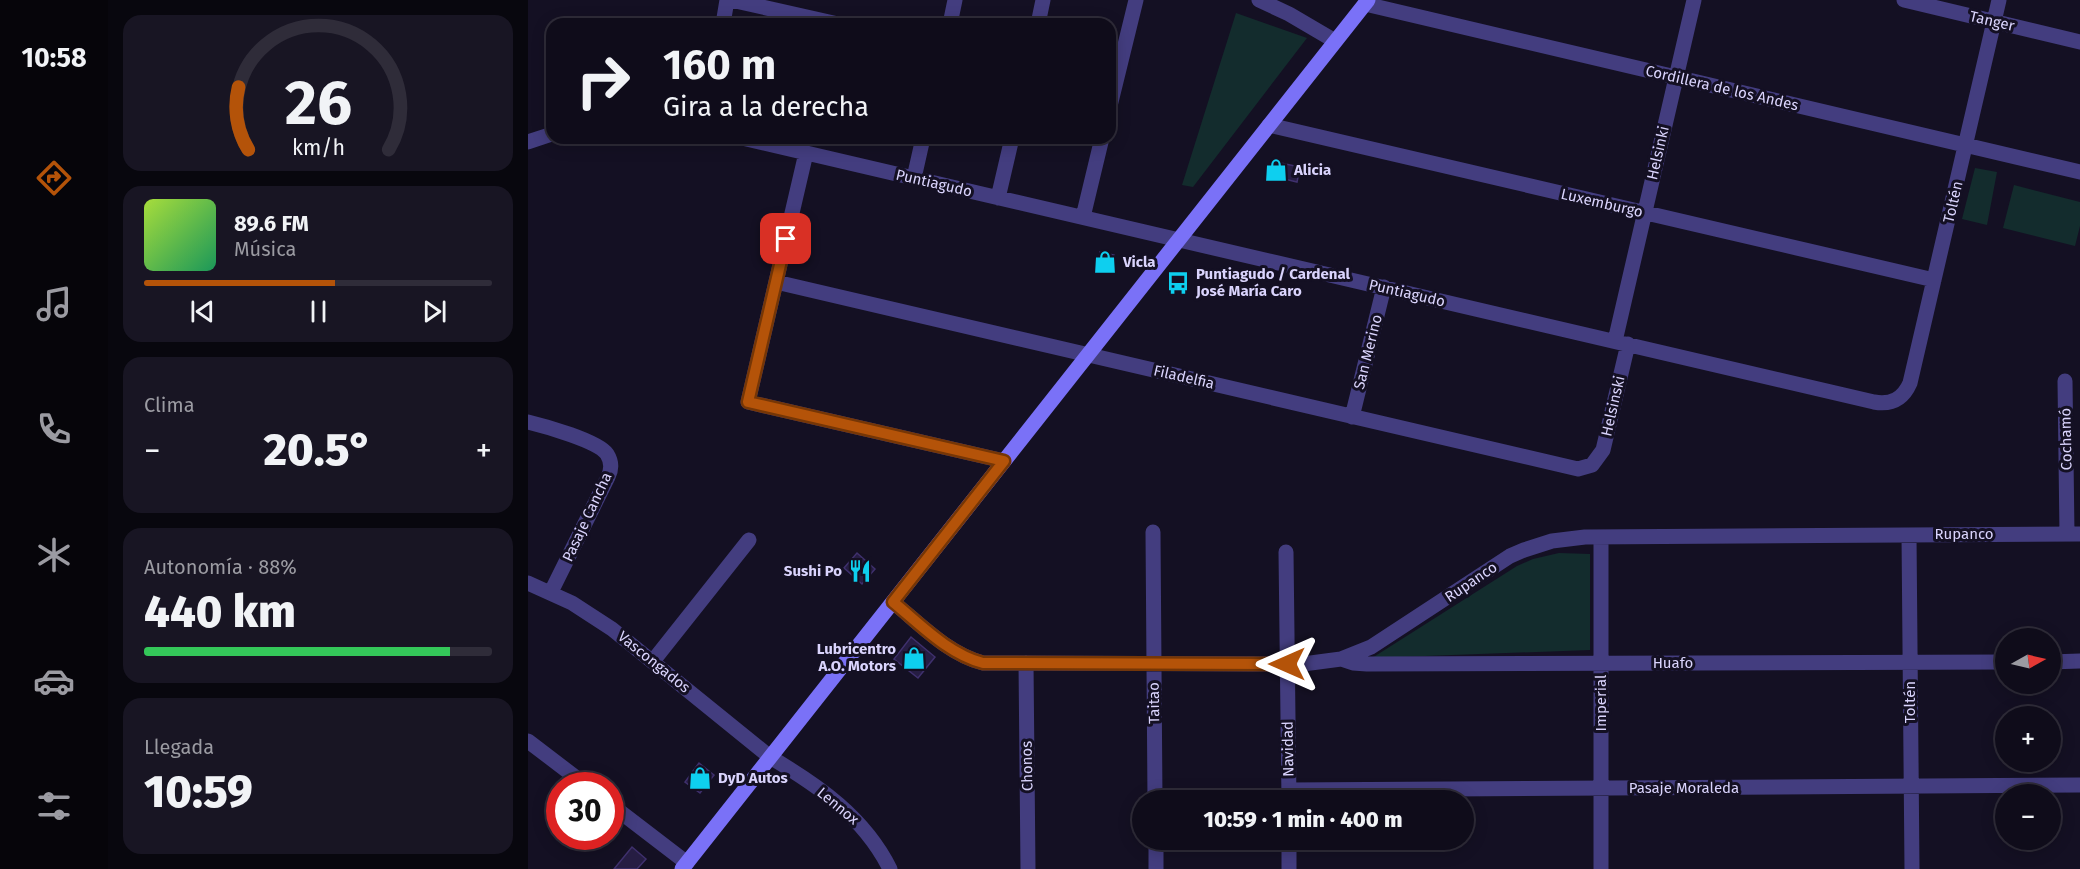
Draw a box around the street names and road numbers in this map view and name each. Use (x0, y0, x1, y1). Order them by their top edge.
street label: Tanger (1968, 7, 2016, 35)
street label: Cordillera de los Andes (1644, 62, 1800, 114)
street label: Helsinki (1643, 124, 1673, 182)
street label: Puntiagudo (894, 166, 974, 200)
street label: Toltén (1939, 179, 1967, 225)
street label: Luxemburgo (1559, 185, 1645, 221)
street label: Puntiagudo (1367, 276, 1447, 310)
street label: San Merino (1350, 313, 1386, 391)
street label: Filadelfia (1152, 361, 1216, 393)
street label: Helsinski (1597, 374, 1629, 438)
street label: Cochamó (2056, 408, 2076, 470)
street label: Pasaje Cancha (558, 469, 616, 565)
street label: Rupanco (1934, 525, 1994, 543)
street label: Rupanco (1441, 558, 1501, 606)
street label: Vascongados (614, 627, 694, 697)
street label: Huafo (1653, 654, 1693, 672)
street label: Imperial (1592, 674, 1610, 731)
street label: Toltén (1901, 681, 1919, 723)
street label: Taitao (1145, 682, 1163, 724)
street label: Navidad (1279, 721, 1297, 777)
street label: Chonos (1018, 741, 1036, 791)
street label: Pasaje Moraleda (1629, 779, 1739, 797)
street label: Lennox (814, 783, 863, 829)

